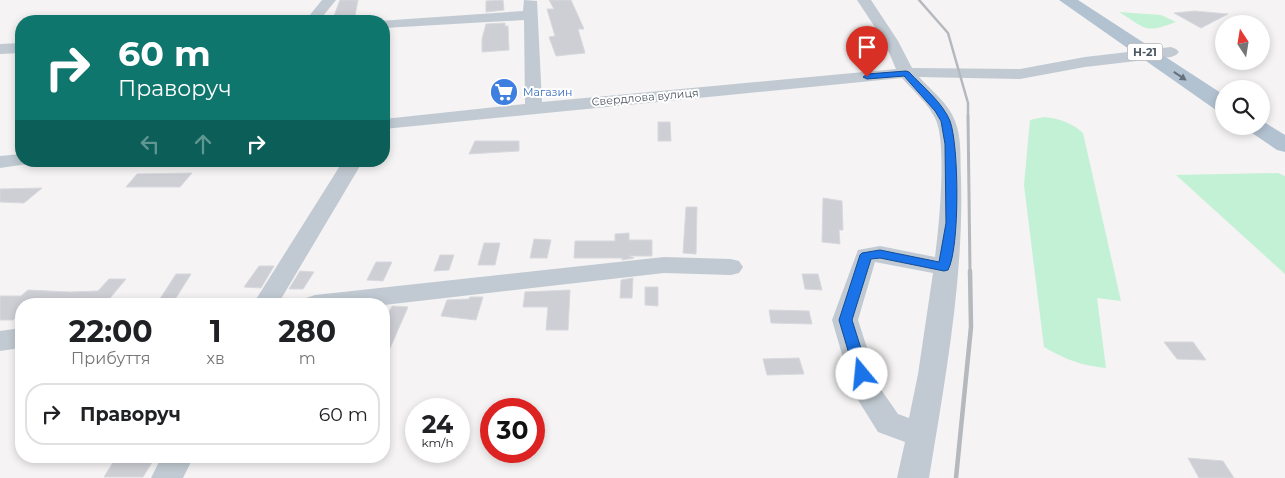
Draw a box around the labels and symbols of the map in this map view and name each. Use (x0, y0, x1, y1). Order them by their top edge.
north arrow (1215, 15, 1270, 70)
pin (846, 26, 888, 77)
road number: Н-21 (1128, 44, 1162, 61)
one-way arrow (1174, 71, 1187, 80)
supermarket icon: Mагазин (489, 77, 519, 107)
place label: Mагазин (523, 85, 572, 99)
street label: Свердлова вулиця (591, 85, 699, 109)
position arrow (835, 347, 887, 399)
speed limit sign: 30 (480, 398, 545, 463)

